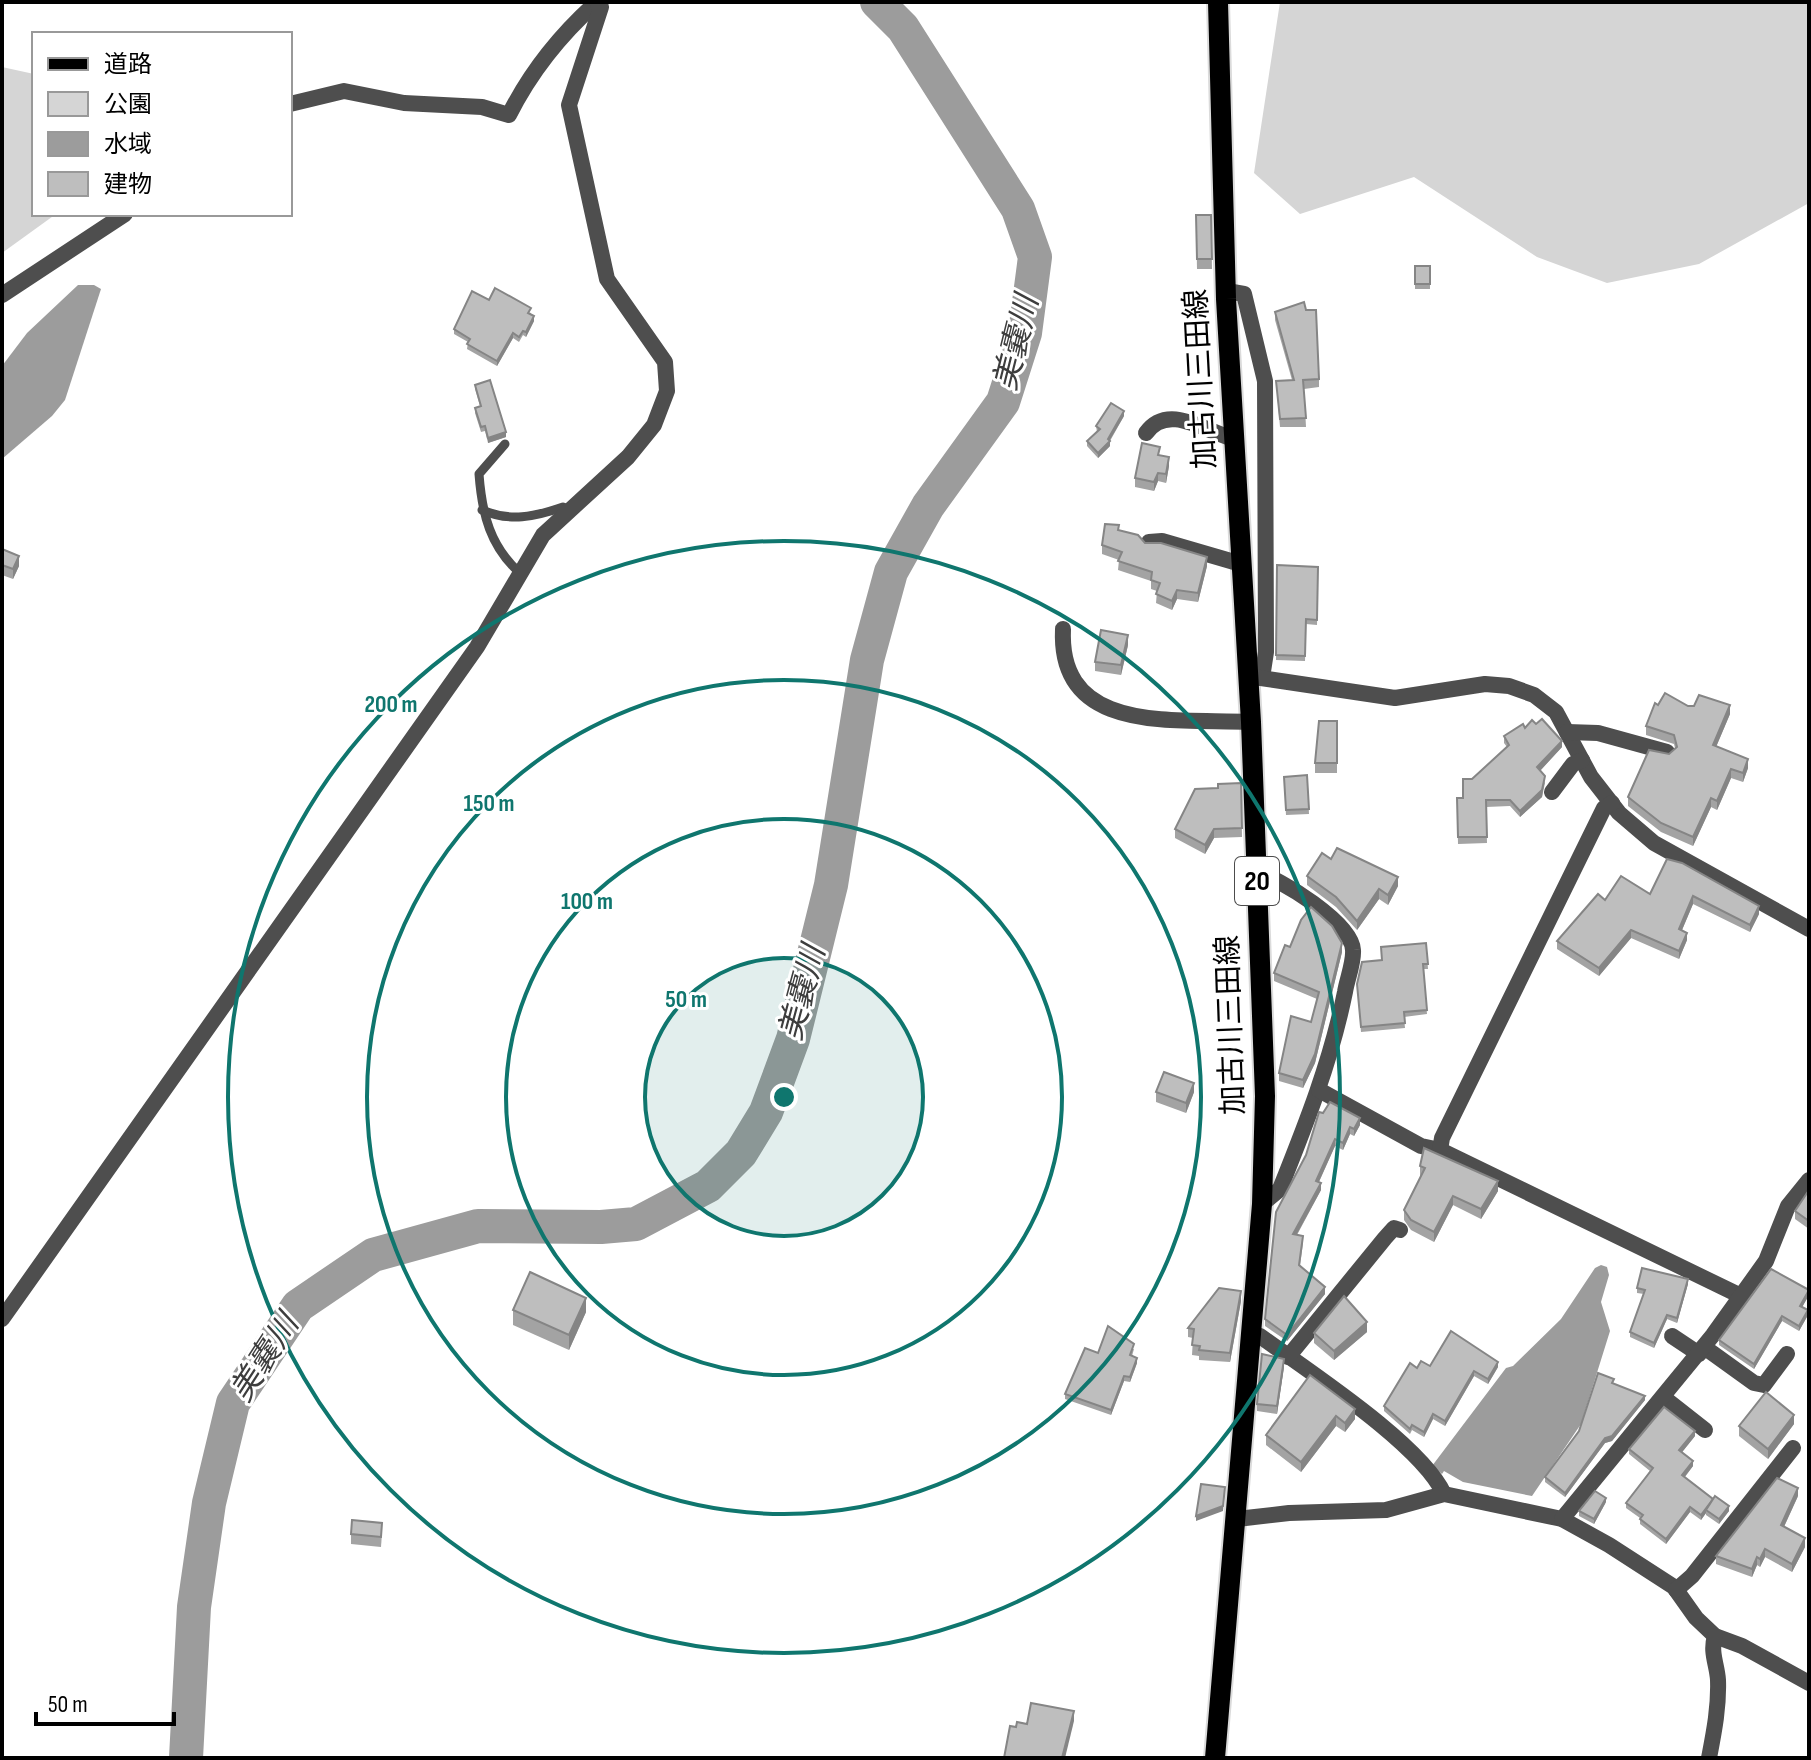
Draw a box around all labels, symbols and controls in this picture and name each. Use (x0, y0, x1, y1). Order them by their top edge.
legend (32, 32, 292, 216)
text: 道路 (104, 50, 152, 79)
text: 公園 (104, 90, 152, 119)
text: 水域 (104, 130, 152, 159)
text: 建物 (104, 170, 152, 199)
street label: 加古川三田線 (1178, 288, 1224, 470)
water label: 美嚢川 (986, 289, 1048, 394)
text: 200 m (364, 690, 418, 719)
text: 150 m (463, 789, 515, 818)
road number: 20 (1235, 857, 1279, 905)
text: 100 m (561, 887, 613, 916)
street label: 加古川三田線 (1210, 934, 1252, 1116)
water label: 美嚢川 (772, 939, 835, 1044)
text: 50 m (665, 985, 707, 1014)
centre of rings (770, 1083, 798, 1111)
water label: 美嚢川 (222, 1305, 309, 1409)
scale bar (36, 1676, 174, 1726)
text: 50 m (48, 1690, 88, 1719)

